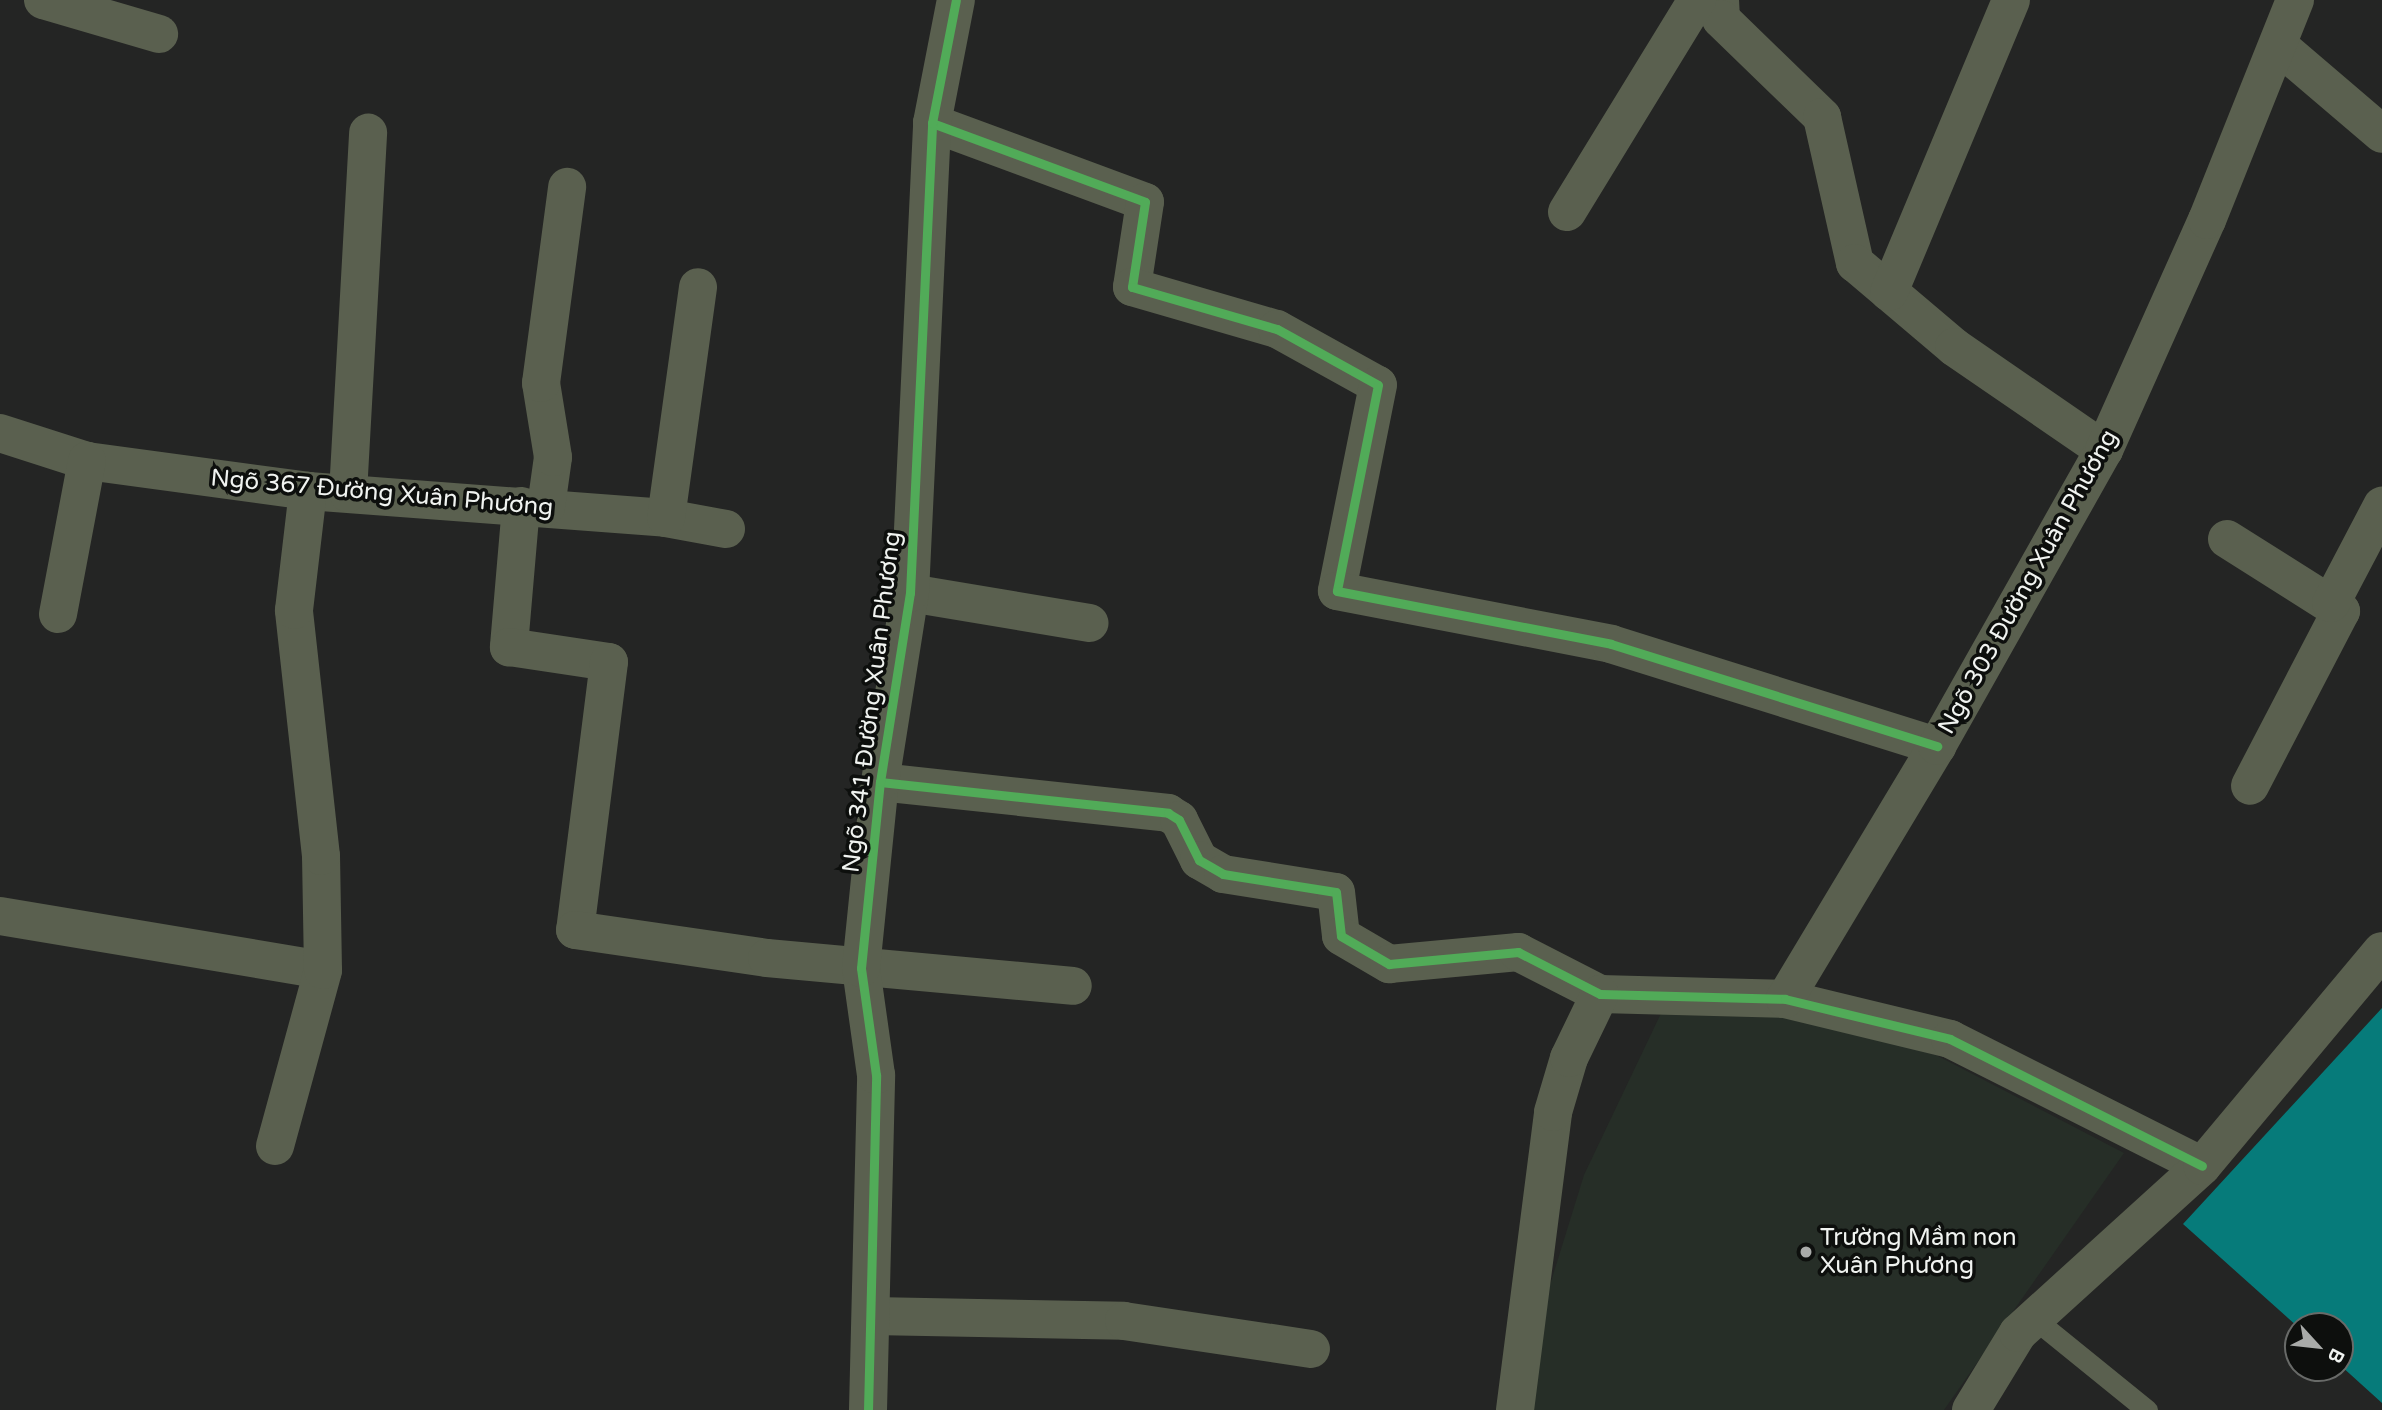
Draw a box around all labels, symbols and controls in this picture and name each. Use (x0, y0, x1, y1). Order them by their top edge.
street label: Ngõ 303 Đường Xuân Phương (1932, 425, 2124, 739)
street label: Ngõ 367 Đường Xuân Phương (209, 464, 555, 522)
street label: Ngõ 341 Đường Xuân Phương (837, 530, 907, 874)
place label: Trường Mầm non Xuân Phương (1820, 1224, 2017, 1280)
marker: Trường Mầm non Xuân Phương (1798, 1244, 1814, 1260)
north arrow (2284, 1312, 2354, 1382)
text: B (2323, 1345, 2349, 1366)

